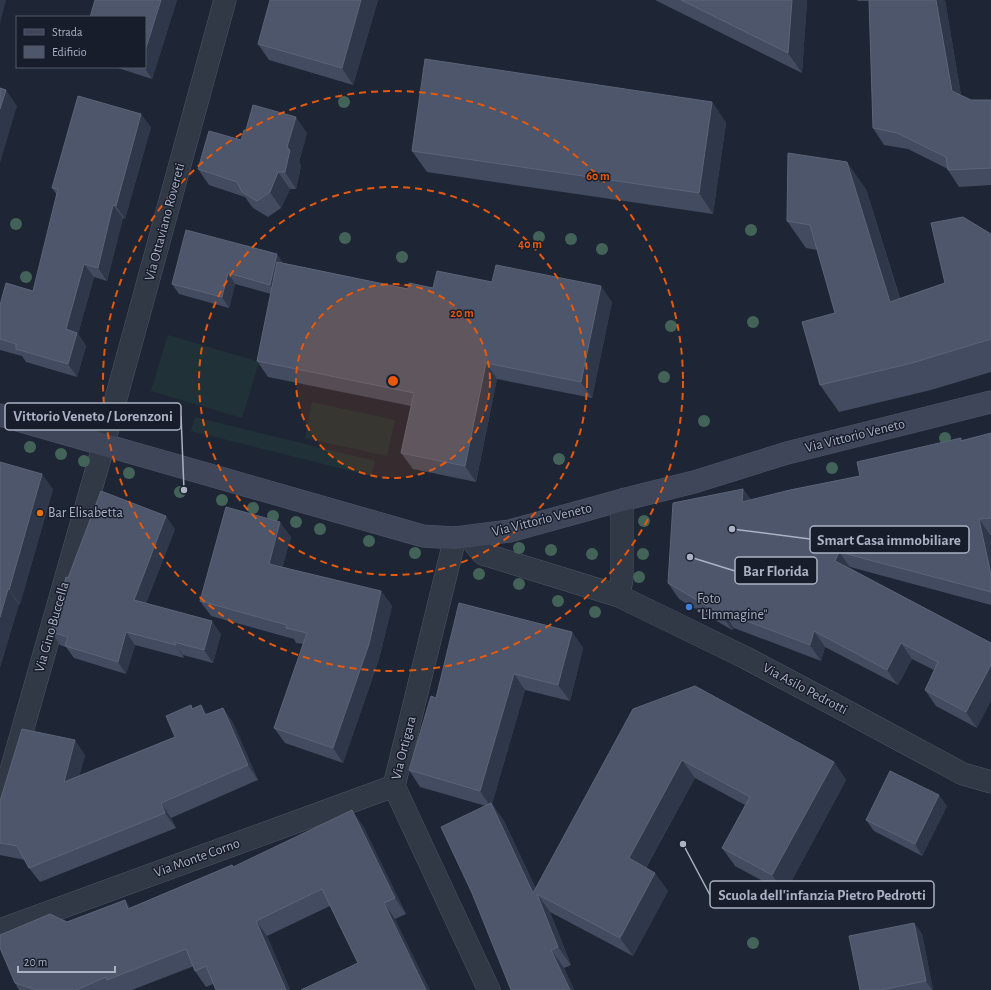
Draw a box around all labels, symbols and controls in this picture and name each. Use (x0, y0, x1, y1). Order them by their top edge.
legend (16, 16, 146, 68)
text: Strada (52, 26, 83, 38)
text: Edificio (52, 46, 87, 58)
street label: Via Ottaviano Rovereti (143, 162, 187, 282)
text: 60 m (586, 170, 610, 182)
text: 40 m (518, 238, 542, 250)
text: 20 m (450, 307, 474, 319)
centre of rings (386, 374, 400, 388)
callout: Vittorio Veneto / Lorenzoni (5, 403, 181, 430)
text: Vittorio Veneto / Lorenzoni (13, 409, 173, 424)
street label: Via Vittorio Veneto (804, 417, 907, 455)
street label: Via Vittorio Veneto (491, 501, 594, 539)
place label: Bar Elisabetta (48, 506, 123, 520)
marker: Bar Elisabetta (35, 508, 45, 518)
callout: Smart Casa immobiliare (810, 526, 969, 553)
text: Smart Casa immobiliare (817, 533, 961, 548)
callout: Bar Florida (735, 557, 817, 584)
text: Bar Florida (743, 564, 809, 579)
street label: Via Gino Buccella (32, 580, 72, 674)
place label: Foto "L'Immagine" (697, 592, 768, 622)
marker: Foto "L'Immagine" (684, 602, 694, 612)
street label: Via Asilo Pedrotti (760, 661, 850, 717)
street label: Via Ortigara (389, 714, 419, 781)
street label: Via Monte Corno (152, 836, 242, 880)
callout: Scuola dell'infanzia Pietro Pedrotti (710, 881, 934, 908)
text: Scuola dell'infanzia Pietro Pedrotti (718, 888, 926, 903)
scale bar (18, 948, 115, 974)
text: 20 m (24, 956, 47, 968)

